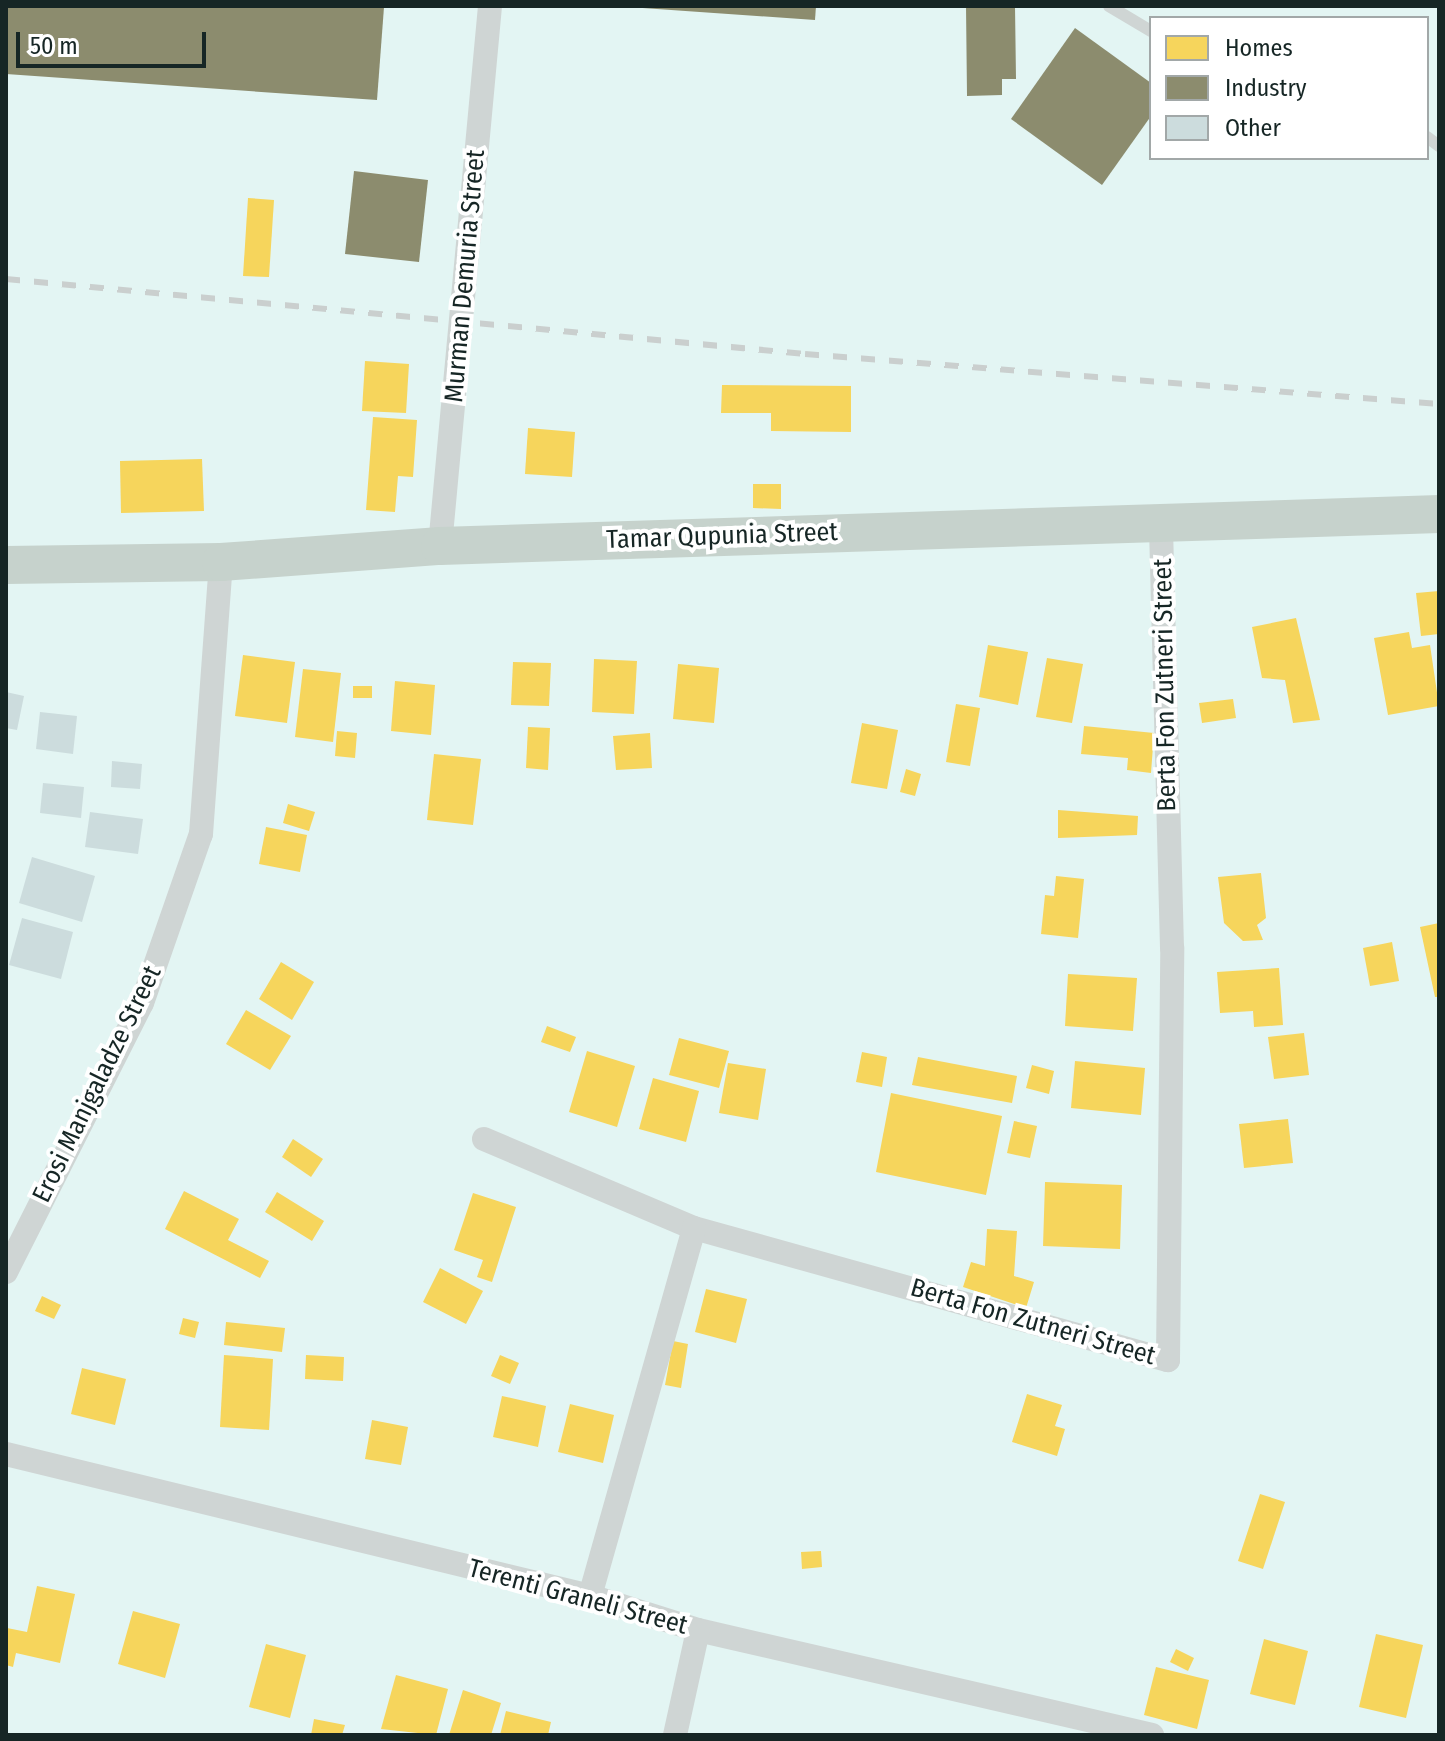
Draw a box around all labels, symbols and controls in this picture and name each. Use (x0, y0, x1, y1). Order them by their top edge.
scale bar (20, 16, 210, 66)
legend (1149, 16, 1429, 160)
text: 50 m (30, 32, 78, 60)
text: Homes (1225, 34, 1293, 62)
text: Industry (1225, 74, 1307, 102)
text: Other (1225, 114, 1281, 142)
street label: Murman Demuria Street (438, 148, 492, 404)
street label: Tamar Qupunia Street (606, 516, 838, 556)
street label: Berta Fon Zutneri Street (1147, 558, 1183, 812)
street label: Erosi Manjgaladze Street (26, 960, 168, 1208)
street label: Berta Fon Zutneri Street (907, 1272, 1159, 1372)
street label: Terenti Graneli Street (465, 1553, 691, 1641)

